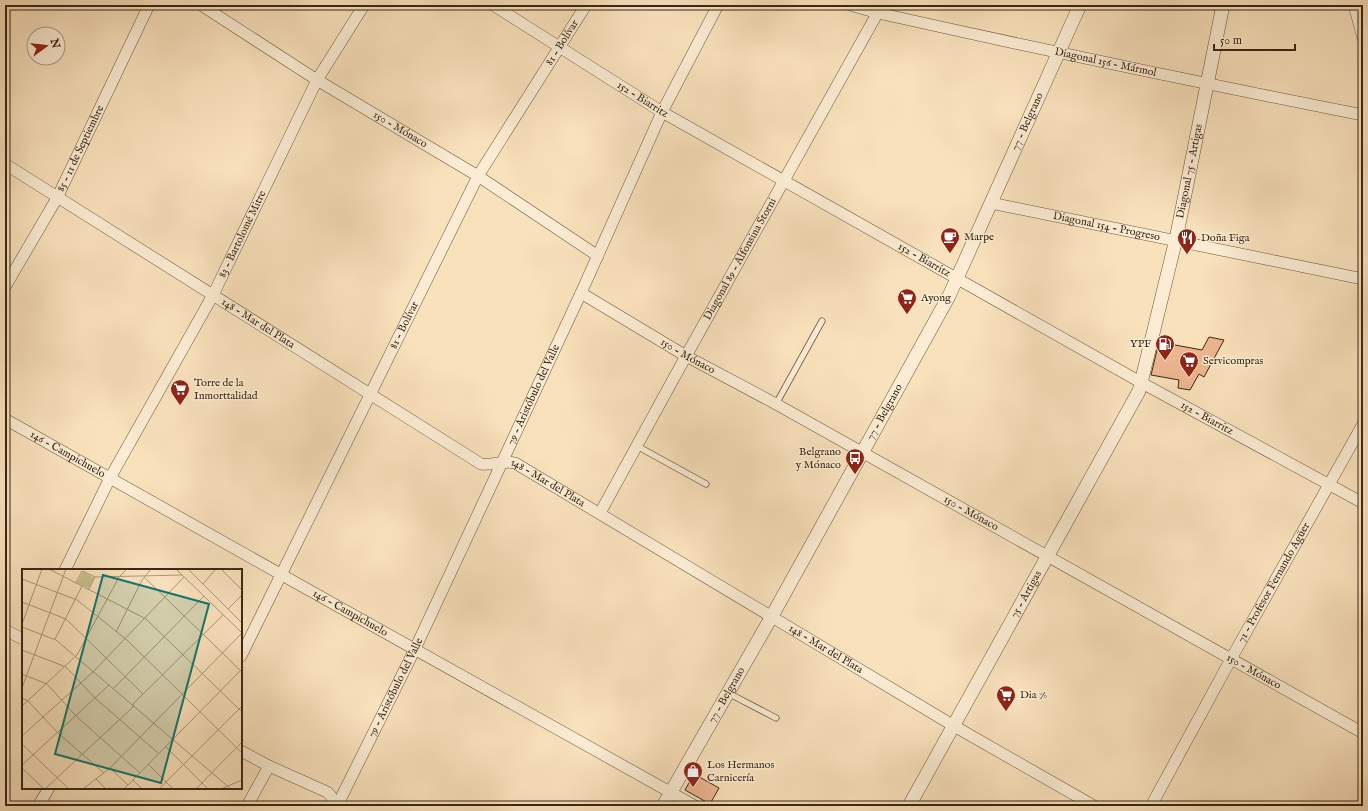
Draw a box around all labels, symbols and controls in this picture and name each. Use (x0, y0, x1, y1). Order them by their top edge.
street label: 81 - Bolívar (543, 17, 582, 68)
north arrow (26, 26, 66, 66)
scale bar (1214, 26, 1295, 52)
text: 50 m (1220, 33, 1242, 48)
text: N (46, 36, 63, 51)
street label: Diagonal 156 - Mármol (1053, 45, 1158, 80)
street label: 152 - Biarritz (614, 78, 671, 121)
street label: 77 - Belgrano (1008, 90, 1047, 153)
street label: 85 - 11 de Septiembre (54, 103, 107, 194)
street label: 150 - Mónaco (370, 108, 430, 151)
street label: Diagonal 75 - Artigas (1173, 123, 1206, 220)
street label: 83 - Bartolomé Mitre (215, 188, 269, 280)
street label: Diagonal 89 - Alfonsina Storni (700, 196, 780, 323)
street label: Diagonal 154 - Progreso (1052, 209, 1162, 244)
cafe icon: Marpe (939, 226, 961, 254)
restaurant icon: Doña Figa (1176, 227, 1198, 255)
place label: Marpe (964, 230, 994, 244)
place label: Doña Figa (1201, 231, 1250, 245)
street label: 152 - Biarritz (895, 240, 953, 280)
supermarket icon: Ayong (896, 287, 918, 315)
place label: Ayong (920, 291, 952, 305)
street label: 148 - Mar del Plata (219, 295, 298, 352)
street label: 81 - Bolívar (387, 299, 422, 351)
fuel station icon: YPF (1154, 333, 1176, 361)
street label: 150 - Mónaco (658, 335, 718, 377)
place label: YPF (1130, 337, 1151, 351)
street label: 79 - Aristóbulo del Valle (504, 342, 563, 447)
supermarket icon: Servicompras (1178, 350, 1200, 378)
place label: Servicompras (1203, 354, 1263, 368)
place label: Torre de la Inmorttalidad (194, 376, 258, 403)
supermarket icon: Torre de la Inmorttalidad (169, 378, 191, 406)
street label: 77 - Belgrano (864, 381, 906, 443)
street label: 152 - Biarritz (1178, 398, 1236, 438)
street label: 146 - Campichuelo (28, 428, 108, 481)
place label: Belgrano y Mónaco (795, 445, 841, 472)
bus stop icon: Belgrano y Mónaco (844, 447, 866, 475)
street label: 148 - Mar del Plata (510, 455, 588, 510)
street label: 150 - Mónaco (941, 492, 1001, 534)
street label: 71 - Profesor Fernando Agüer (1235, 520, 1313, 645)
street label: 75 - Artigas (1008, 568, 1045, 620)
inset map (22, 569, 242, 789)
street label: 146 - Campichuelo (310, 586, 390, 640)
street label: 148 - Mar del Plata (786, 621, 866, 677)
street label: 79 - Aristóbulo del Valle (365, 636, 426, 740)
street label: 150 - Mónaco (1224, 651, 1284, 693)
street label: 77 - Belgrano (705, 664, 748, 725)
supermarket icon: Dia % (995, 684, 1017, 712)
place label: Dia % (1020, 688, 1047, 702)
place label: Los Hermanos Carnicería (707, 758, 775, 785)
shop icon: Los Hermanos Carnicería (682, 760, 704, 788)

